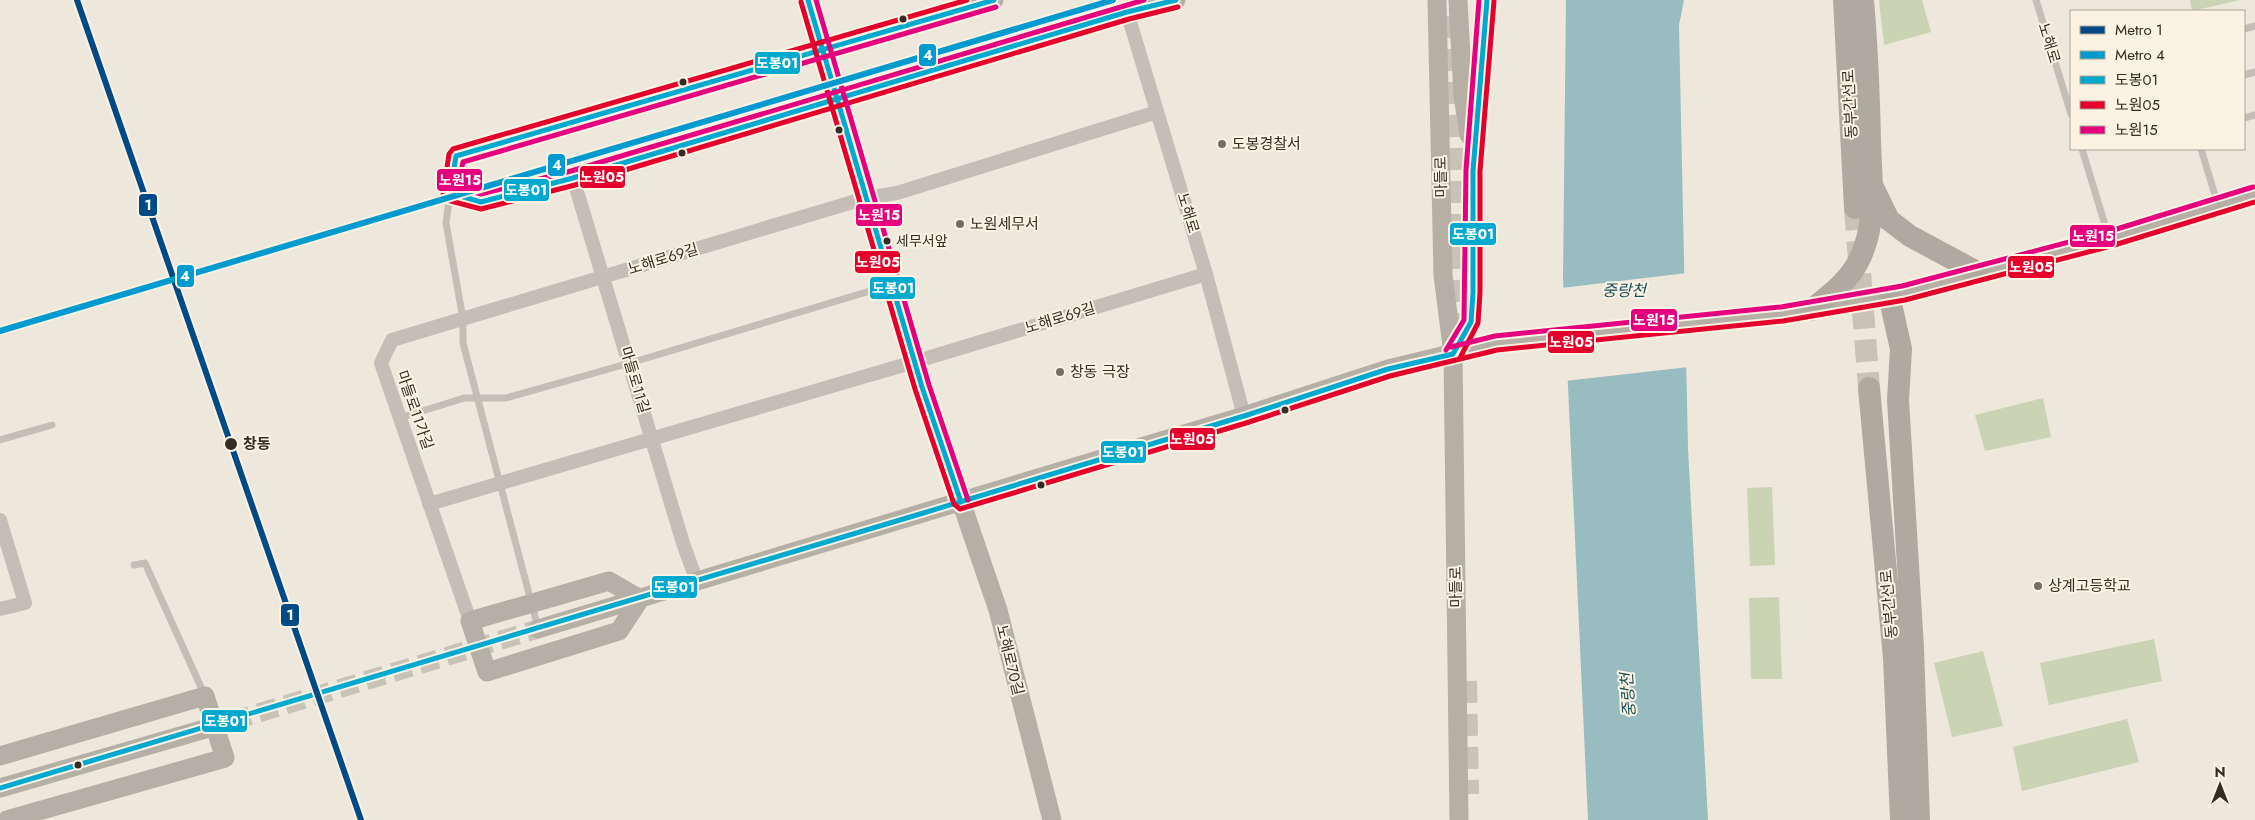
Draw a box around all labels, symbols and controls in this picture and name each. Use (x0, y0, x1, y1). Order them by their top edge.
legend (2070, 10, 2245, 150)
unlabelled marker (898, 14, 908, 24)
text: Metro 1 (2115, 19, 2163, 41)
street label: 노해로 (2032, 20, 2066, 66)
line badge: 4 (918, 43, 937, 67)
text: Metro 4 (2115, 44, 2165, 66)
text: 4 (923, 45, 933, 65)
line badge: 도봉01 (754, 51, 801, 75)
text: 도봉01 (756, 53, 798, 73)
street label: 동부간선로 (1837, 69, 1863, 139)
text: 도봉01 (2115, 69, 2158, 91)
unlabelled marker (678, 77, 688, 87)
text: 노원05 (2115, 94, 2160, 116)
text: 노원15 (2115, 119, 2158, 141)
unlabelled marker (834, 125, 844, 135)
place label: 도봉경찰서 (1232, 133, 1301, 155)
marker: 도봉경찰서 (1216, 138, 1228, 150)
unlabelled marker (677, 148, 687, 158)
line badge: 4 (547, 153, 566, 177)
text: 4 (552, 155, 562, 175)
street label: 마들로 (1430, 156, 1452, 198)
line badge: 노원05 (579, 165, 626, 189)
text: 노원05 (580, 167, 624, 187)
line badge: 노원15 (436, 168, 483, 192)
text: 노원15 (439, 170, 481, 190)
line badge: 도봉01 (503, 178, 550, 202)
text: 도봉01 (505, 180, 547, 200)
street label: 노해로 (1171, 190, 1205, 236)
line badge: 1 (138, 193, 158, 217)
text: 1 (144, 195, 152, 215)
line badge: 노원15 (855, 203, 903, 227)
text: 노원15 (858, 205, 900, 225)
place label: 노원세무서 (970, 213, 1039, 235)
marker: 노원세무서 (954, 218, 966, 230)
line badge: 도봉01 (1449, 222, 1497, 246)
text: 도봉01 (1452, 224, 1494, 244)
line badge: 노원15 (2069, 224, 2116, 248)
text: 노원15 (2072, 226, 2114, 246)
place label: 세무서앞 (896, 231, 948, 251)
marker: 세무서앞 (882, 236, 892, 246)
street label: 노해로69길 (625, 238, 701, 280)
line badge: 노원05 (854, 250, 901, 274)
text: 노원05 (856, 252, 900, 272)
line badge: 노원05 (2007, 255, 2055, 279)
text: 노원05 (2009, 257, 2053, 277)
line badge: 4 (176, 264, 195, 288)
text: 4 (180, 266, 190, 286)
line badge: 도봉01 (869, 276, 916, 300)
text: 도봉01 (872, 278, 914, 298)
water label: 중랑천 (1602, 279, 1648, 302)
street label: 노해로69길 (1022, 297, 1098, 339)
line badge: 노원15 (1630, 308, 1678, 332)
text: 노원15 (1633, 310, 1675, 330)
line badge: 노원05 (1547, 330, 1595, 354)
text: 노원05 (1549, 332, 1593, 352)
street label: 마들로11길 (614, 344, 656, 416)
place label: 창동 극장 (1070, 361, 1130, 383)
marker: 창동 극장 (1054, 366, 1066, 378)
street label: 마들로11가길 (391, 367, 439, 453)
unlabelled marker (1280, 405, 1290, 415)
line badge: 노원05 (1169, 427, 1216, 451)
text: 노원05 (1170, 429, 1214, 449)
place label: 창동 (243, 433, 271, 455)
marker: 창동 (223, 436, 239, 452)
line badge: 도봉01 (1100, 440, 1147, 464)
text: 도봉01 (1102, 442, 1144, 462)
unlabelled marker (1036, 480, 1046, 490)
street label: 마들로 (1445, 566, 1467, 608)
street label: 동부간선로 (1875, 569, 1903, 639)
line badge: 도봉01 (651, 575, 698, 599)
place label: 상계고등학교 (2048, 575, 2131, 597)
text: 도봉01 (653, 577, 695, 597)
marker: 상계고등학교 (2032, 580, 2044, 592)
line badge: 1 (280, 603, 300, 627)
text: 1 (286, 605, 294, 625)
street label: 노해로70길 (991, 622, 1029, 698)
water label: 중랑천 (1615, 670, 1641, 718)
line badge: 도봉01 (201, 709, 248, 733)
text: 도봉01 (204, 711, 246, 731)
unlabelled marker (73, 760, 83, 770)
north arrow (2195, 760, 2245, 810)
text: N (2214, 762, 2226, 782)

